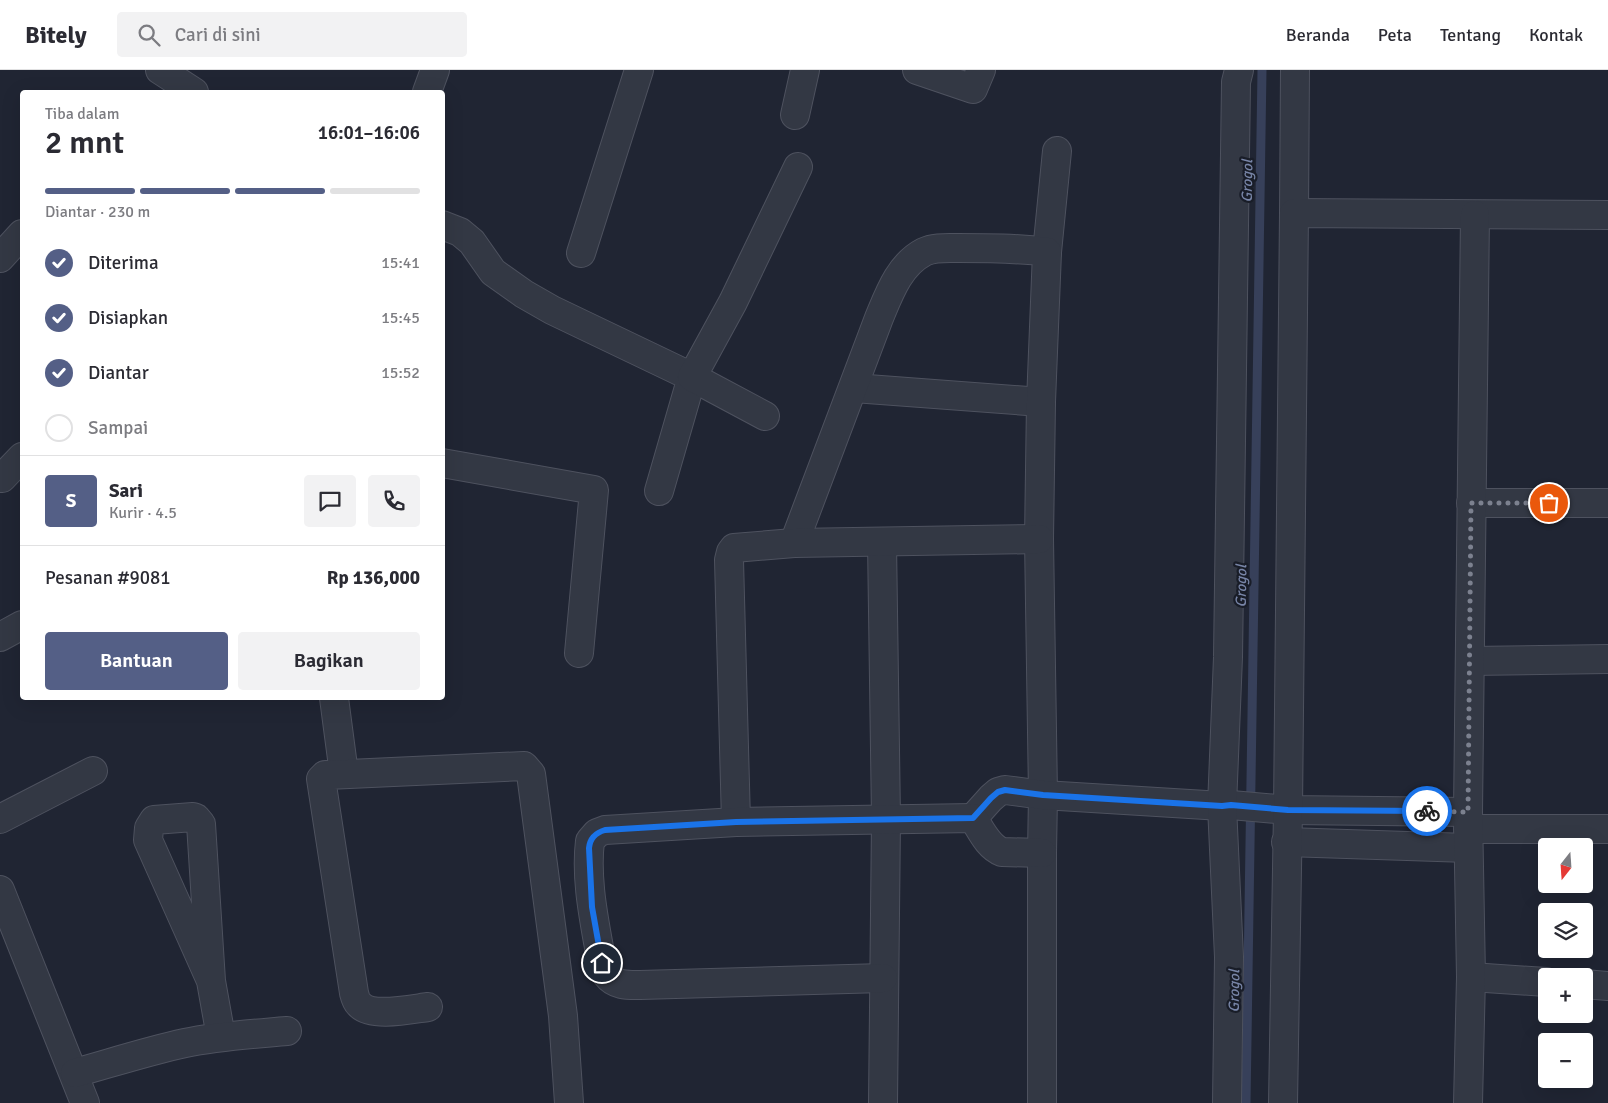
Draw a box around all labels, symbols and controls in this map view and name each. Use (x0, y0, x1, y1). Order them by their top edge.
search box (117, 12, 467, 57)
text: Bitely (25, 20, 87, 50)
icon: search (135, 21, 163, 49)
text: Cari di sini (175, 23, 261, 47)
text: Beranda (1286, 24, 1350, 46)
text: Peta (1378, 24, 1412, 46)
text: Tentang (1440, 24, 1501, 46)
text: Kontak (1529, 24, 1583, 46)
text: Tiba dalam (45, 104, 119, 124)
text: 16:01–16:06 (318, 121, 420, 145)
text: 2 mnt (45, 123, 124, 162)
water label: Grogol (1238, 158, 1256, 203)
text: Diantar · 230 m (45, 202, 150, 222)
icon: check (45, 249, 73, 277)
text: Diterima (88, 251, 159, 275)
text: 15:41 (381, 253, 420, 273)
icon: check (45, 304, 73, 332)
text: Disiapkan (88, 306, 168, 330)
text: 15:45 (381, 308, 420, 328)
icon: check (45, 359, 73, 387)
text: Diantar (88, 361, 149, 385)
text: 15:52 (381, 363, 420, 383)
text: Sampai (88, 416, 148, 440)
button: chat (304, 475, 356, 527)
button: phone (368, 475, 420, 527)
text: Sari (109, 479, 143, 503)
pin (1528, 482, 1570, 524)
text: S (66, 489, 76, 513)
icon: bag (1535, 489, 1563, 517)
text: Kurir · 4.5 (109, 503, 177, 523)
water label: Grogol (1232, 563, 1250, 608)
text: Pesanan #9081 (45, 566, 171, 590)
text: Rp 136,000 (327, 566, 420, 590)
button: Bantuan (45, 632, 228, 690)
button: Bagikan (238, 632, 420, 690)
courier (1402, 786, 1452, 836)
icon: bike (1413, 797, 1441, 825)
north arrow (1538, 838, 1592, 892)
map controls (1538, 838, 1593, 1088)
button: layers (1538, 903, 1593, 958)
pin (581, 942, 623, 984)
icon: home (588, 949, 616, 977)
water label: Grogol (1225, 968, 1243, 1013)
button: + (1538, 968, 1593, 1023)
button: − (1538, 1033, 1593, 1088)

